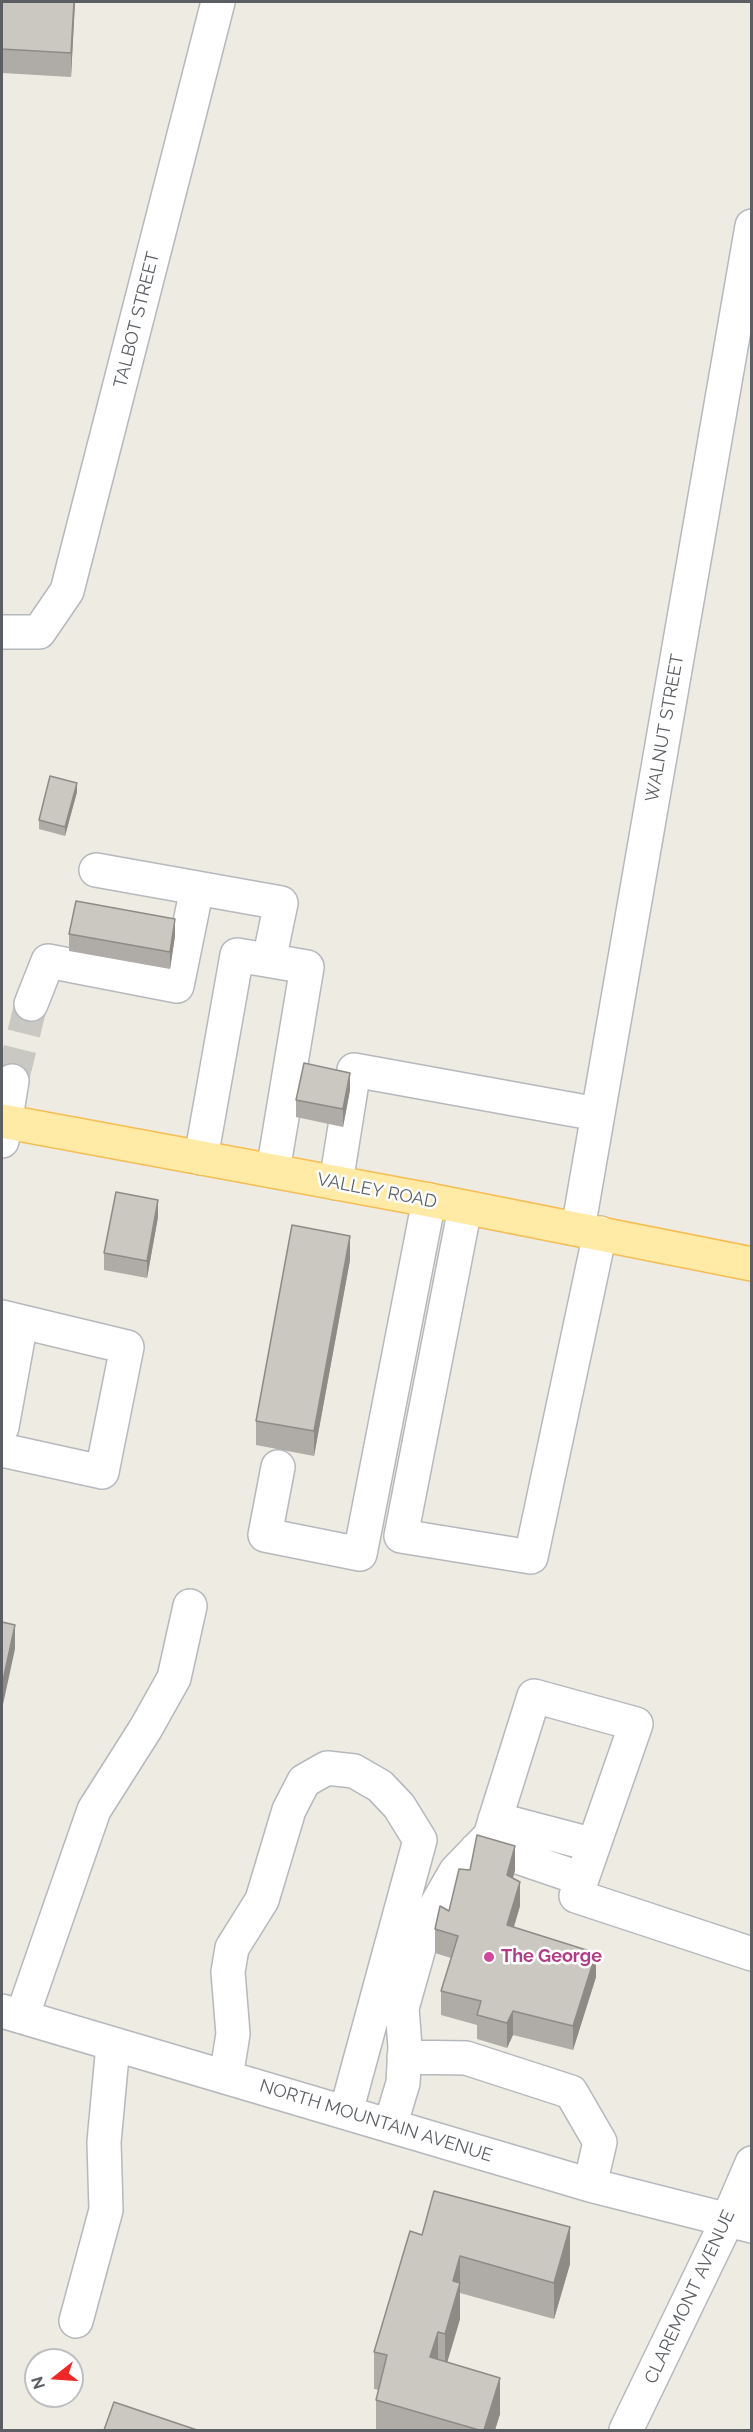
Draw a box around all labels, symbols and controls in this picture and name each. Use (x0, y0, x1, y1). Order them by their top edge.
street label: TALBOT STREET (110, 250, 164, 390)
street label: WALNUT STREET (641, 652, 689, 804)
street label: VALLEY ROAD (315, 1169, 439, 1213)
place label: The George (501, 1946, 602, 1968)
marker: The George (482, 1950, 496, 1964)
street label: NORTH MOUNTAIN AVENUE (257, 2075, 495, 2167)
street label: CLAREMONT AVENUE (640, 2207, 740, 2387)
north arrow (24, 2348, 84, 2408)
text: N (27, 2374, 49, 2391)

